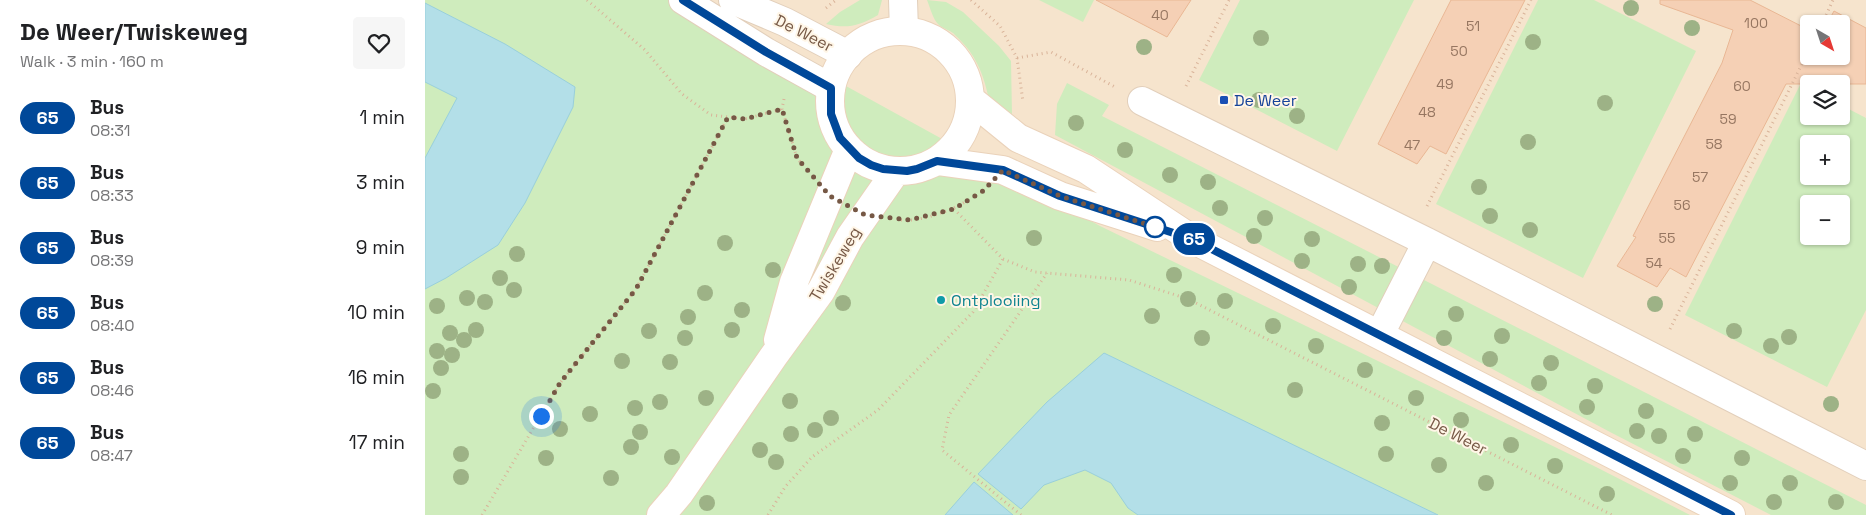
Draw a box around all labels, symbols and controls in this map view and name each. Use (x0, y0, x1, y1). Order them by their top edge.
house number: 40 (1151, 6, 1169, 24)
street label: De Weer (771, 9, 837, 57)
house number: 100 (1744, 14, 1768, 32)
north arrow (1800, 15, 1850, 65)
map controls (1800, 15, 1850, 245)
text: De Weer/Twiskeweg (20, 16, 248, 47)
button: heart (353, 17, 405, 69)
house number: 51 (1466, 17, 1480, 35)
house number: 50 (1450, 42, 1468, 60)
text: Walk · 3 min · 160 m (20, 51, 164, 72)
house number: 49 (1436, 75, 1454, 93)
button: layers (1800, 75, 1850, 125)
house number: 60 (1733, 77, 1751, 95)
place label: De Weer (1234, 90, 1297, 111)
marker: De Weer (1218, 94, 1230, 106)
text: Bus (90, 95, 124, 120)
house number: 48 (1418, 103, 1436, 121)
text: 1 min (360, 105, 405, 130)
text: 65 (37, 106, 58, 129)
house number: 59 (1720, 110, 1736, 128)
text: 08:31 (90, 120, 130, 141)
house number: 58 (1705, 135, 1723, 153)
button: + (1800, 135, 1850, 185)
house number: 47 (1404, 136, 1420, 154)
text: Bus (90, 160, 124, 185)
house number: 57 (1692, 168, 1708, 186)
text: 3 min (356, 170, 405, 195)
text: 65 (37, 171, 58, 194)
text: 08:33 (90, 185, 134, 206)
button: − (1800, 195, 1850, 245)
house number: 56 (1674, 196, 1690, 214)
unlabelled marker (1144, 216, 1166, 238)
street label: Twiskeweg (805, 223, 865, 305)
line badge: 65 (1171, 223, 1217, 255)
text: Bus (90, 225, 124, 250)
text: 65 (1183, 227, 1205, 250)
house number: 55 (1659, 229, 1675, 247)
text: 9 min (356, 235, 405, 260)
text: 65 (37, 236, 58, 259)
text: 08:39 (90, 250, 134, 271)
house number: 54 (1645, 254, 1663, 272)
text: Bus (90, 290, 124, 315)
place label: Ontplooiing (951, 290, 1041, 311)
marker: Ontplooiing (935, 294, 947, 306)
text: 10 min (347, 300, 405, 325)
text: 65 (37, 301, 58, 324)
text: 08:40 (90, 315, 135, 336)
text: Bus (90, 355, 124, 380)
text: 16 min (348, 365, 405, 390)
text: 65 (37, 366, 58, 389)
text: 08:46 (90, 380, 134, 401)
your location (529, 404, 554, 429)
street label: De Weer (1425, 412, 1491, 460)
text: Bus (90, 420, 124, 445)
text: 17 min (349, 430, 405, 455)
text: 65 (37, 431, 58, 454)
text: 08:47 (90, 445, 133, 466)

